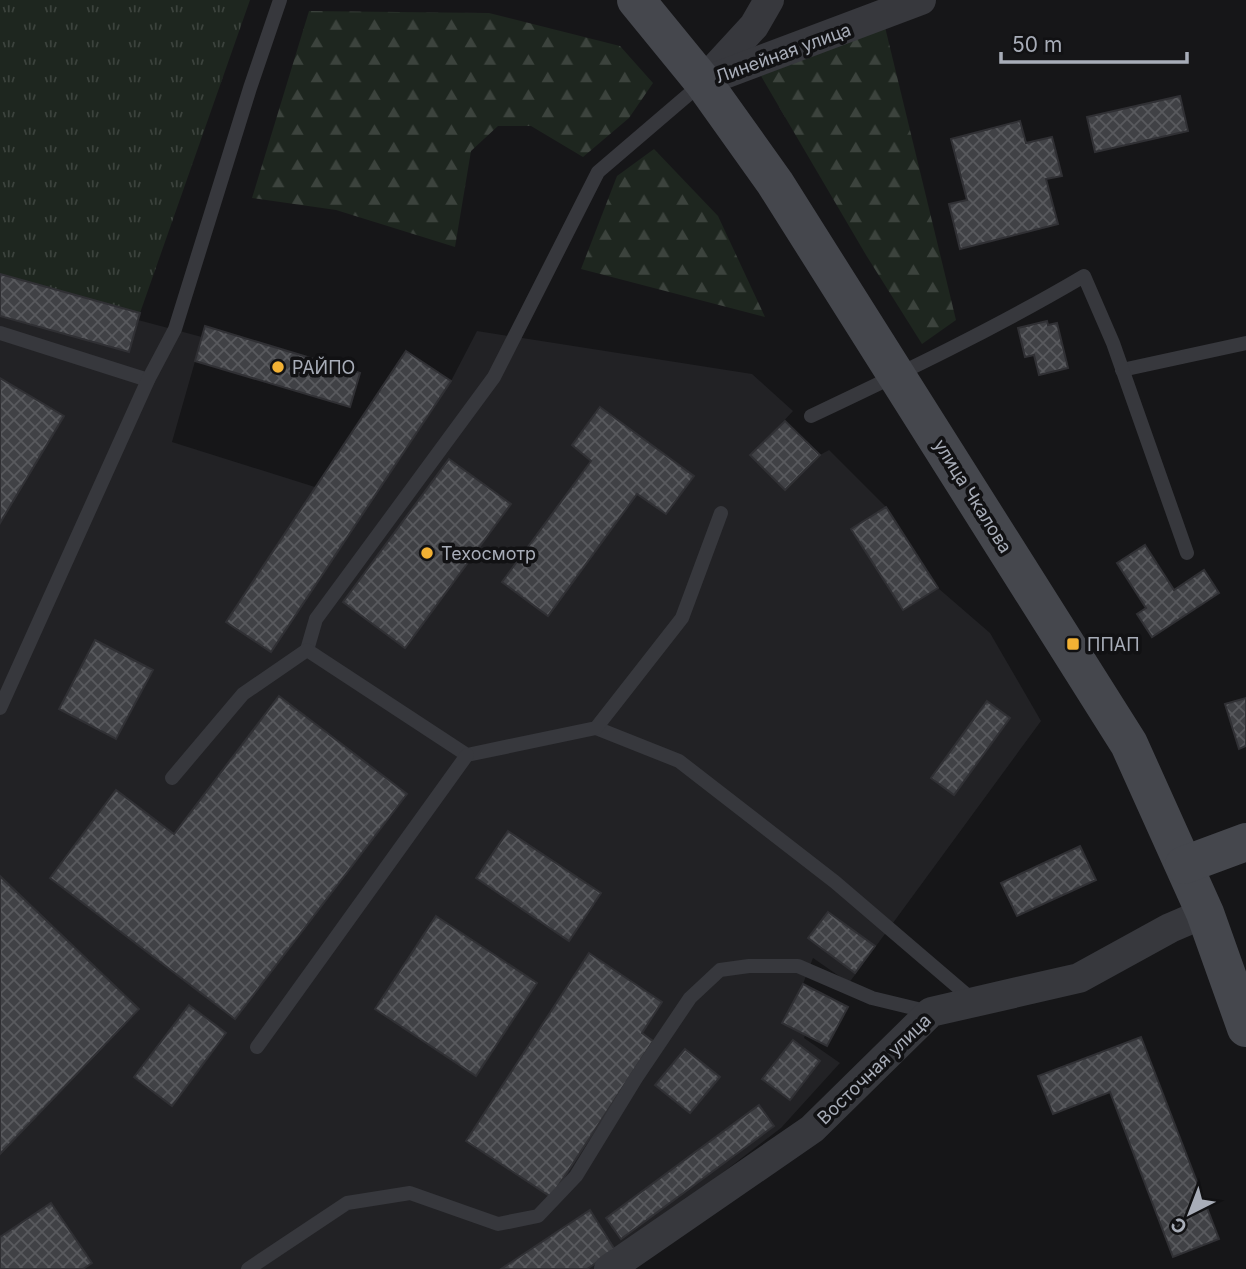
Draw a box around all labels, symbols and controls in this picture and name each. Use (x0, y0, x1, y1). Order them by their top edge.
street label: Линейная улица (712, 19, 854, 87)
scale bar (1001, 21, 1186, 65)
text: 50 m (1012, 32, 1062, 57)
place label: РАЙПО (292, 356, 355, 378)
marker: РАЙПО (270, 359, 286, 375)
street label: улица Чкалова (930, 435, 1016, 557)
place label: Техосмотр (441, 543, 536, 564)
marker: Техосмотр (419, 545, 435, 561)
place label: ППАП (1087, 634, 1140, 655)
marker: ППАП (1065, 636, 1081, 652)
street label: Восточная улица (813, 1010, 935, 1128)
north arrow (1155, 1178, 1225, 1248)
text: С (1166, 1212, 1192, 1239)

